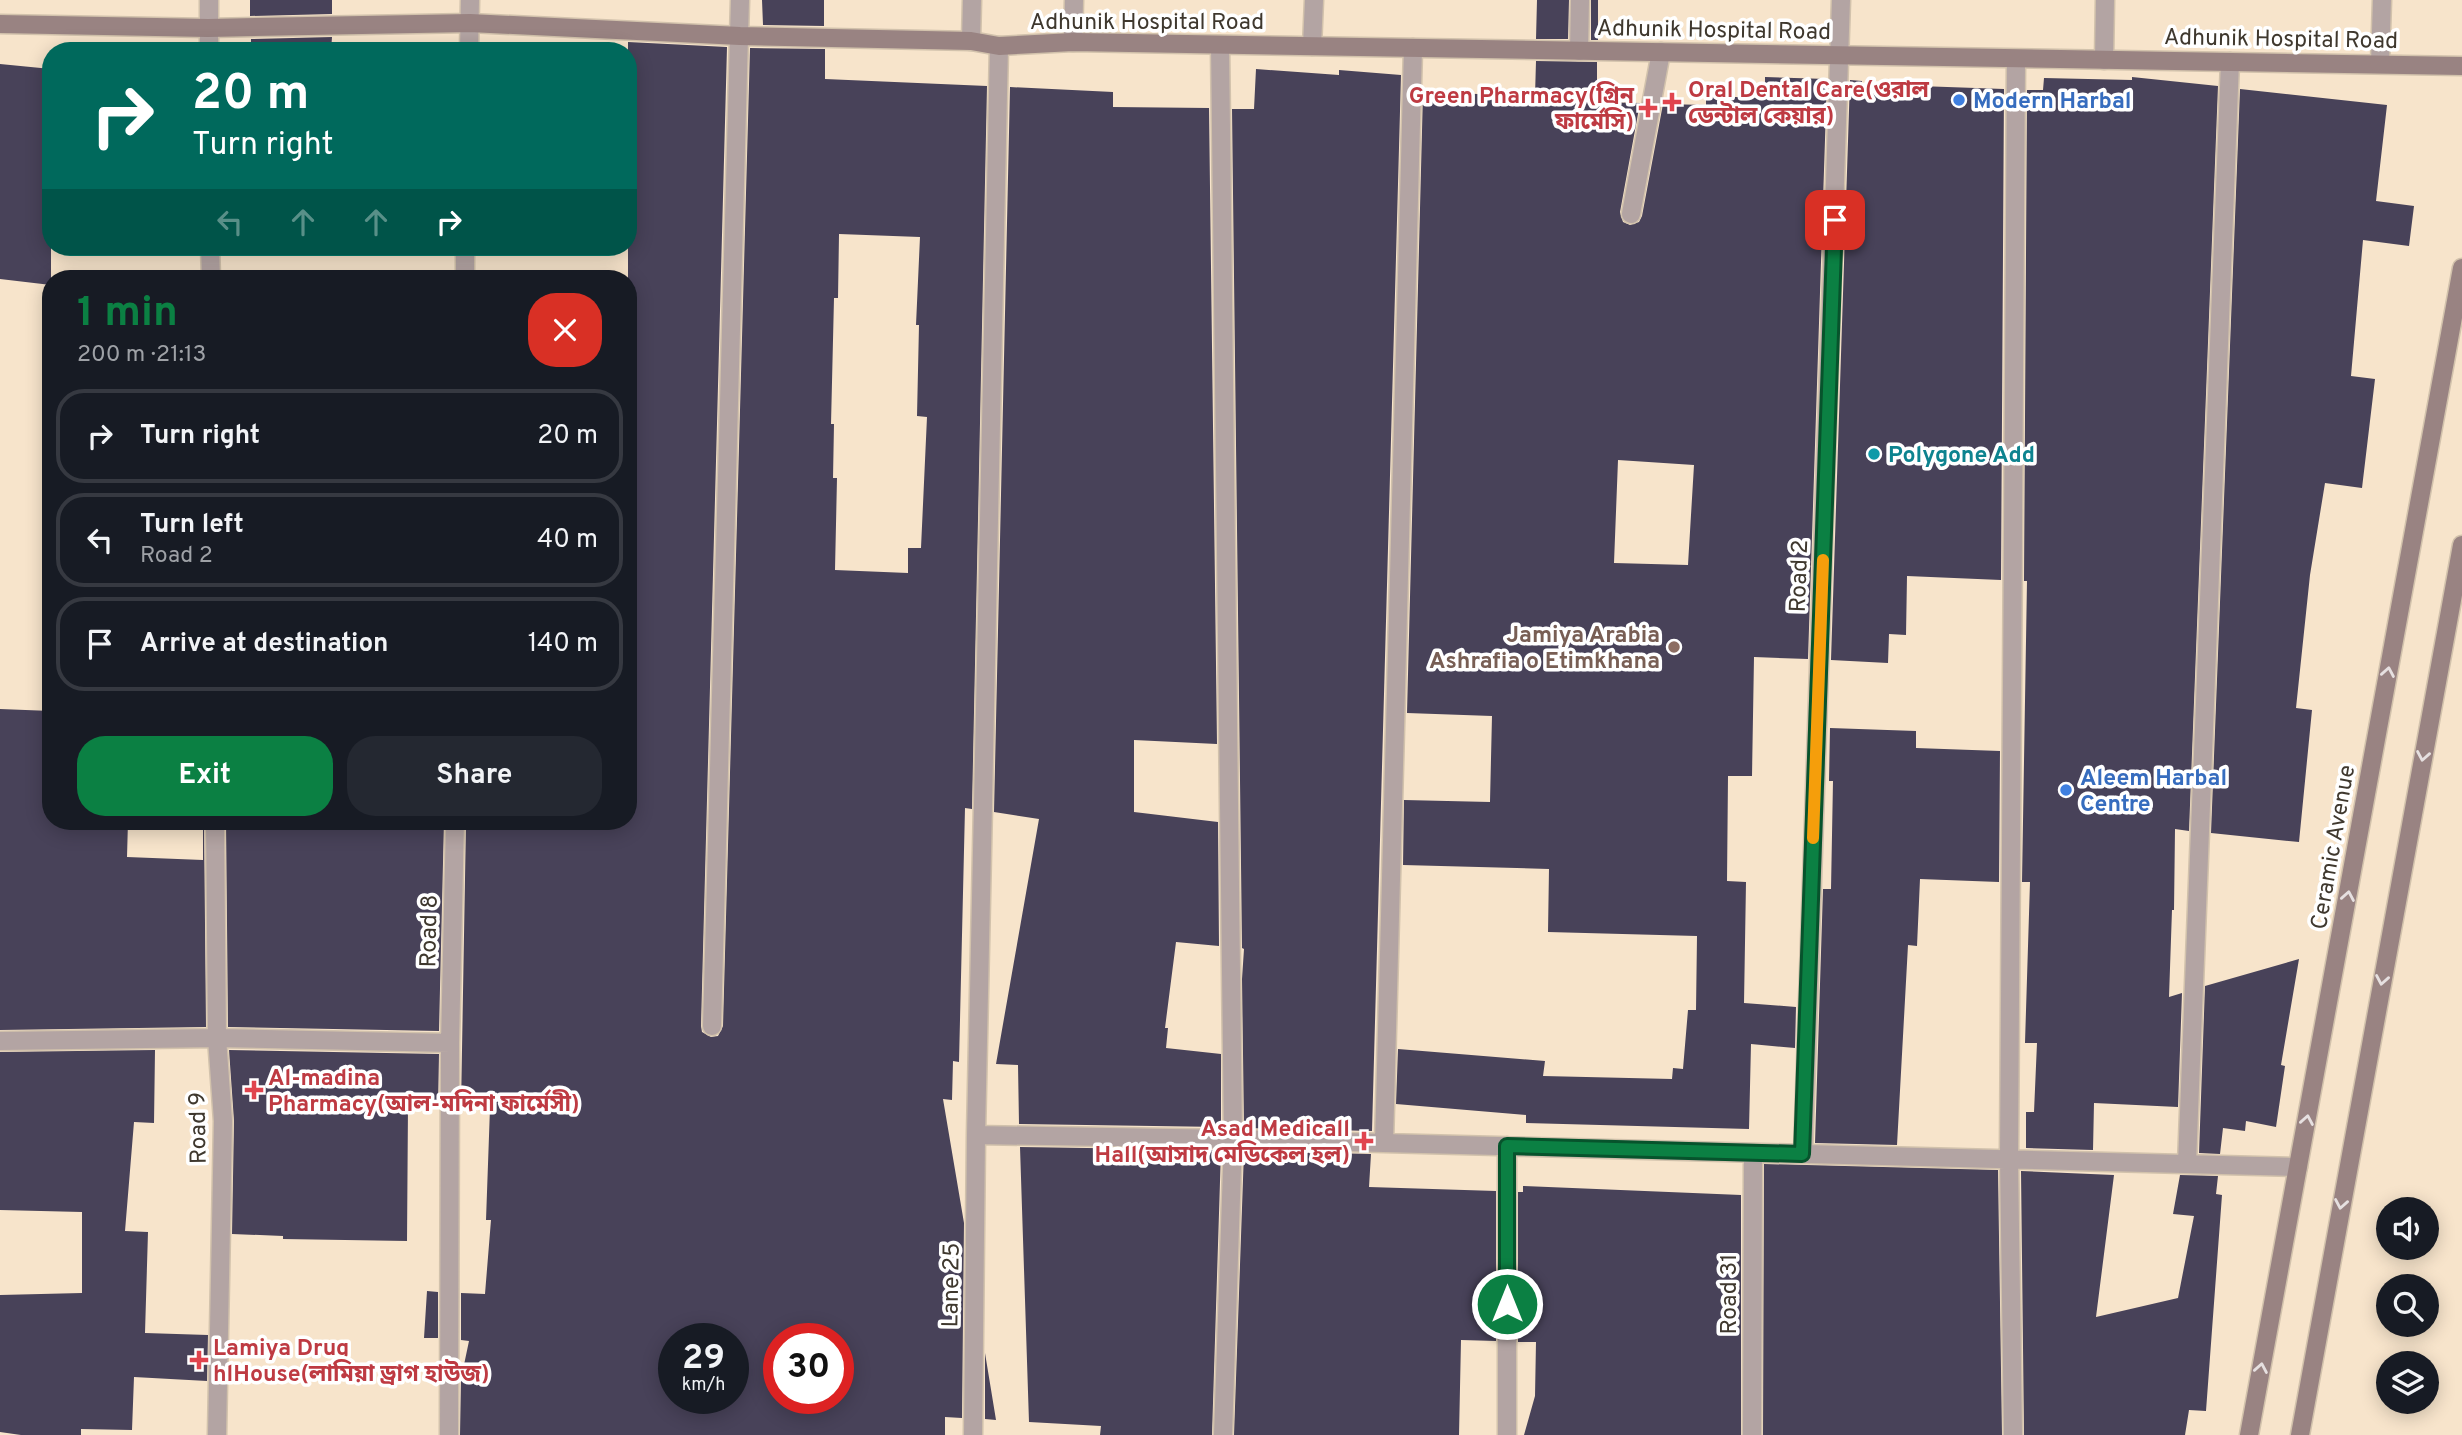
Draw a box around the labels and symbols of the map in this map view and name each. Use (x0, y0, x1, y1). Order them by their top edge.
street label: Adhunik Hospital Road (1030, 9, 1264, 38)
street label: Adhunik Hospital Road (1597, 15, 1831, 48)
street label: Adhunik Hospital Road (2164, 24, 2398, 57)
place label: Oral Dental Care(ওরাল ডেন্টাল কেয়ার) (1688, 77, 1929, 132)
place label: Green Pharmacy(গ্রিন ফার্মেসি) (1409, 81, 1635, 138)
place label: Modern Harbal (1973, 88, 2132, 117)
marker: Oral Dental Care(ওরাল ডেন্টাল কেয়ার) (1662, 92, 1682, 112)
marker: Modern Harbal (1951, 92, 1967, 108)
marker: Green Pharmacy(গ্রিন ফার্মেসি) (1640, 100, 1656, 116)
pin (1805, 190, 1865, 250)
place label: Polygone Add (1888, 442, 2035, 471)
marker: Polygone Add (1866, 446, 1882, 462)
street label: Road 2 (1785, 539, 1816, 613)
place label: Jamiya Arabia Ashrafia o Etimkhana (1429, 622, 1660, 677)
marker: Jamiya Arabia Ashrafia o Etimkhana (1666, 639, 1682, 655)
one-way arrow (2380, 666, 2395, 678)
one-way arrow (2416, 750, 2431, 762)
street label: Ceramic Avenue (2306, 763, 2363, 932)
place label: Aleem Harbal Centre (2080, 765, 2227, 820)
marker: Aleem Harbal Centre (2058, 782, 2074, 798)
one-way arrow (2339, 890, 2354, 902)
street label: Road 8 (415, 894, 446, 968)
one-way arrow (2375, 974, 2390, 986)
place label: Al-madina Pharmacy(আল-মদিনা ফার্মেসী) (268, 1065, 580, 1120)
marker: Al-madina Pharmacy(আল-মদিনা ফার্মেসী) (246, 1082, 262, 1098)
street label: Road 9 (184, 1092, 215, 1164)
one-way arrow (2299, 1114, 2314, 1126)
place label: Asad Medicall Hall(আসাদ মেডিকেল হল) (1095, 1116, 1350, 1171)
marker: Asad Medicall Hall(আসাদ মেডিকেল হল) (1356, 1133, 1372, 1149)
one-way arrow (2334, 1198, 2349, 1210)
street label: Lane 25 (937, 1242, 968, 1328)
street label: Road 31 (1716, 1253, 1745, 1335)
position arrow (1470, 1267, 1544, 1341)
speed limit sign: 30 (763, 1323, 854, 1414)
place label: Lamiya Drug hlHouse(লামিয়া ড্রাগ হাউজ) (213, 1335, 490, 1390)
marker: Lamiya Drug hlHouse(লামিয়া ড্রাগ হাউজ) (191, 1352, 207, 1368)
one-way arrow (2253, 1362, 2268, 1374)

